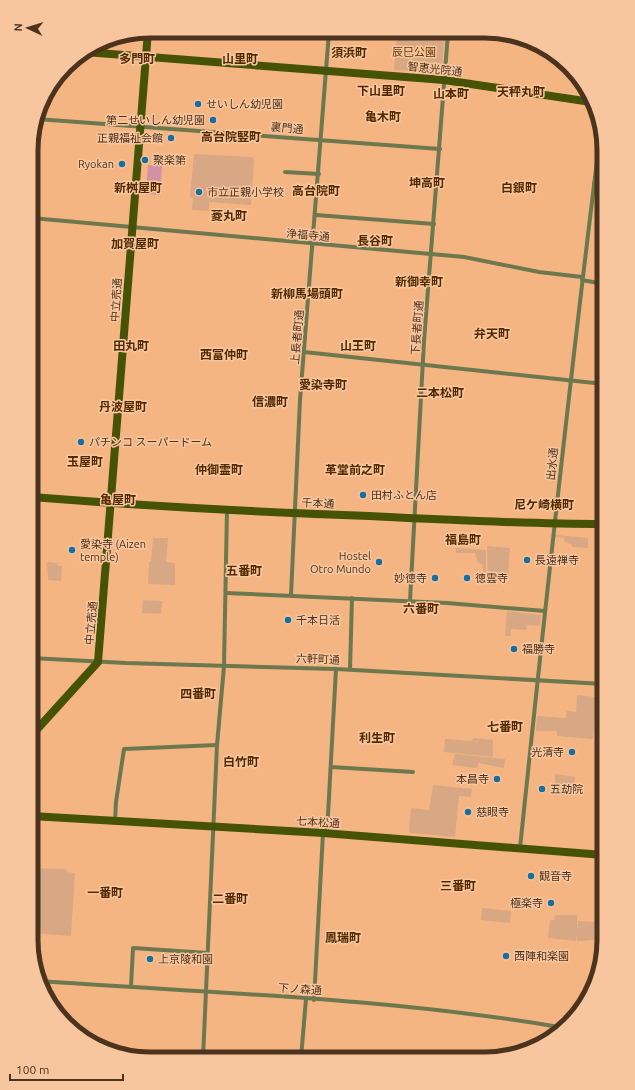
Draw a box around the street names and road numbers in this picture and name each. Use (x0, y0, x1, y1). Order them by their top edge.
street label: 智恵光院通 (407, 60, 463, 78)
street label: 裏門通 (270, 121, 304, 135)
street label: 浄福寺通 (286, 227, 330, 243)
street label: 中立売通 (108, 278, 124, 322)
street label: 下長者町通 (409, 300, 425, 356)
street label: 上長者町通 (289, 309, 305, 365)
street label: 出水通 (544, 447, 560, 481)
street label: 千本通 (301, 496, 335, 510)
street label: 中立売通 (83, 601, 99, 645)
street label: 六軒町通 (296, 652, 340, 666)
street label: 七本松通 (296, 814, 340, 830)
street label: 下ノ森通 (278, 981, 322, 997)

